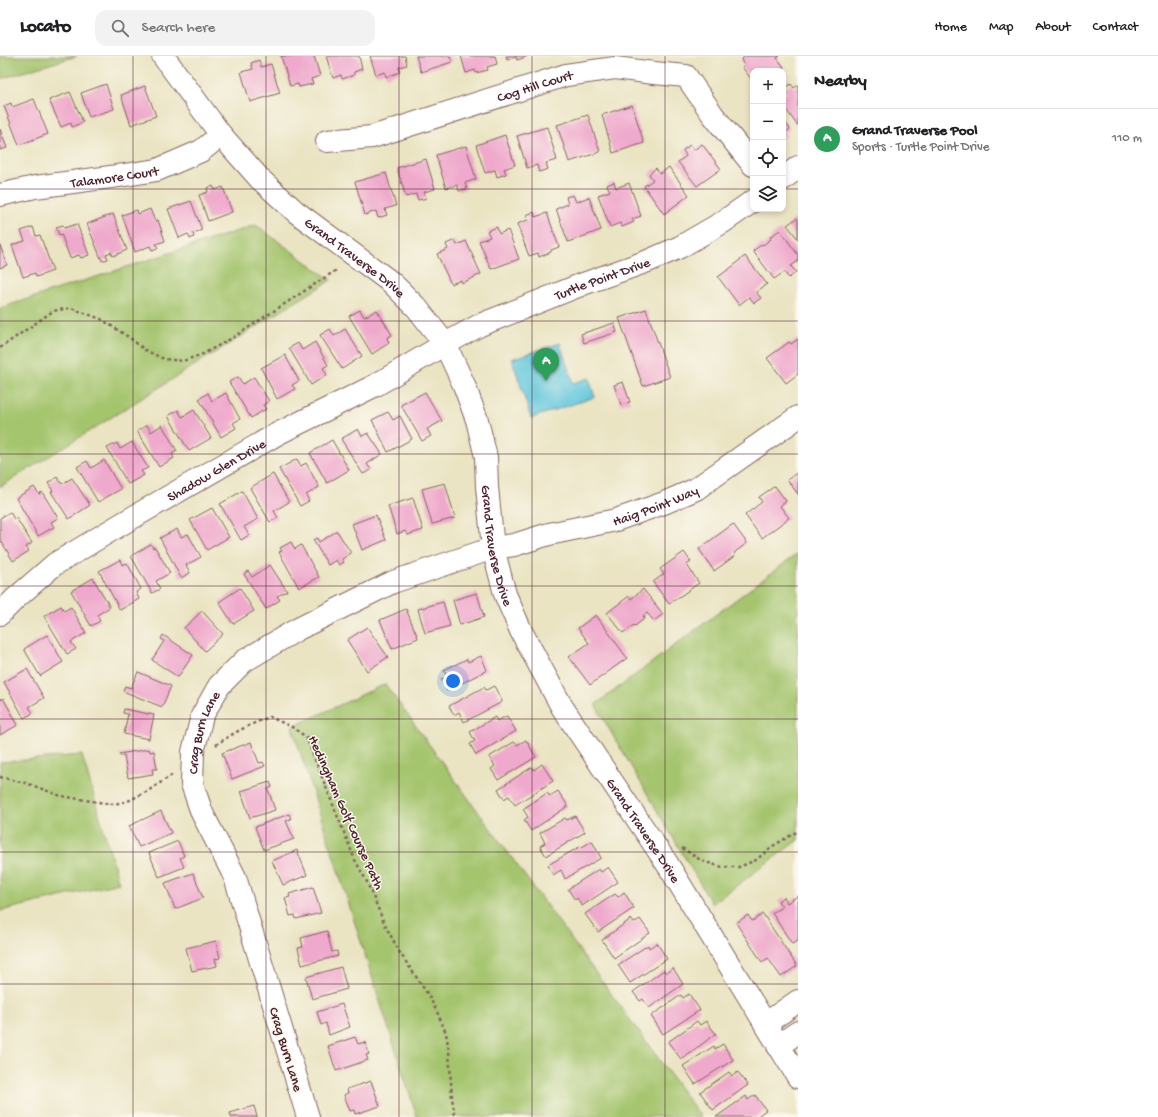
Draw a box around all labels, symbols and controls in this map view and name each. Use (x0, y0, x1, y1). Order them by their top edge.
search box (95, 10, 375, 46)
text: Locato (20, 16, 71, 39)
icon: search (109, 17, 131, 39)
text: Search here (141, 19, 215, 37)
text: Home (935, 19, 967, 36)
text: Map (989, 19, 1013, 36)
text: About (1035, 19, 1071, 36)
text: Contact (1093, 19, 1138, 36)
street label: Cog Hill Court (495, 68, 575, 107)
map controls (750, 68, 786, 212)
button: + (750, 68, 786, 104)
text: Nearby (814, 72, 867, 92)
button: − (750, 104, 786, 140)
text: Grand Traverse Pool (852, 122, 978, 140)
text: A (823, 131, 831, 146)
text: 110 m (1112, 131, 1142, 146)
button: locate (750, 140, 786, 176)
text: Sports · Turtle Point Drive (852, 140, 989, 155)
street label: Talamore Court (69, 164, 161, 193)
button: layers (750, 176, 786, 212)
street label: Grand Traverse Drive (300, 215, 408, 303)
street label: Turtle Point Drive (552, 255, 654, 306)
pin: A (533, 348, 559, 381)
street label: Shadow Glen Drive (165, 436, 270, 507)
street label: Haig Point Way (611, 483, 702, 532)
street label: Grand Traverse Drive (476, 484, 516, 610)
your location (443, 671, 463, 691)
street label: Crag Burn Lane (186, 688, 226, 774)
street label: Hedingham Golf Course Path (303, 733, 387, 893)
street label: Grand Traverse Drive (601, 776, 683, 888)
street label: Crag Burn Lane (264, 1006, 306, 1095)

